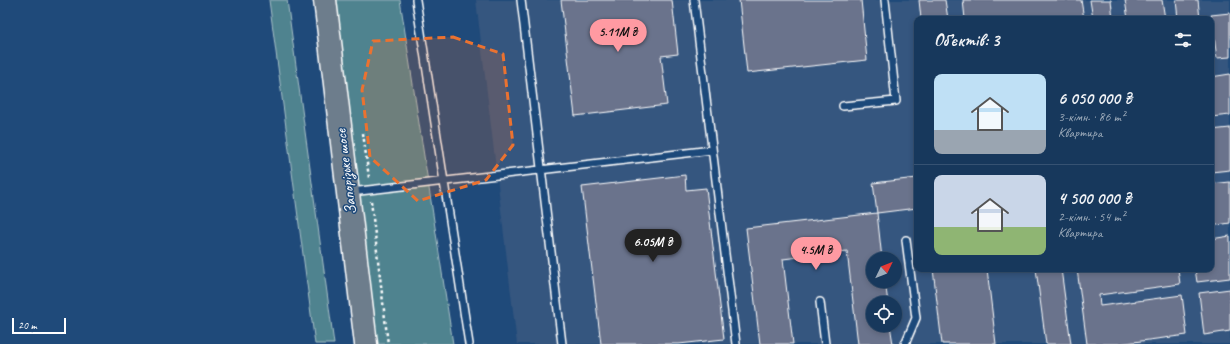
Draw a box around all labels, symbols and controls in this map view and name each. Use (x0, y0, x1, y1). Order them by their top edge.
pin: 5.11M ₴ (581, 19, 655, 53)
text: 5.11M ₴ (599, 24, 637, 40)
icon: filters (1172, 29, 1194, 51)
text: Об’єктів: 3 (934, 30, 1000, 51)
text: 6 050 000 ₴ (1058, 88, 1132, 109)
icon: home (966, 90, 1014, 138)
text: 3-кімн. · 86 m² (1058, 109, 1125, 125)
text: Квартира (1058, 125, 1102, 141)
street label: Запорізьке шосе (331, 126, 361, 216)
text: 4 500 000 ₴ (1058, 188, 1131, 209)
icon: home (966, 191, 1014, 239)
text: 2-кімн. · 54 m² (1058, 209, 1125, 225)
text: Квартира (1058, 225, 1102, 241)
pin: 6.05M ₴ (616, 229, 690, 263)
text: 6.05M ₴ (634, 234, 672, 250)
pin: 4.5M ₴ (783, 237, 849, 271)
text: 4.5M ₴ (800, 242, 832, 258)
north arrow (866, 252, 902, 288)
map controls (866, 252, 902, 332)
button: locate (866, 296, 902, 332)
scale bar (12, 316, 66, 335)
text: 20 m (18, 318, 37, 332)

